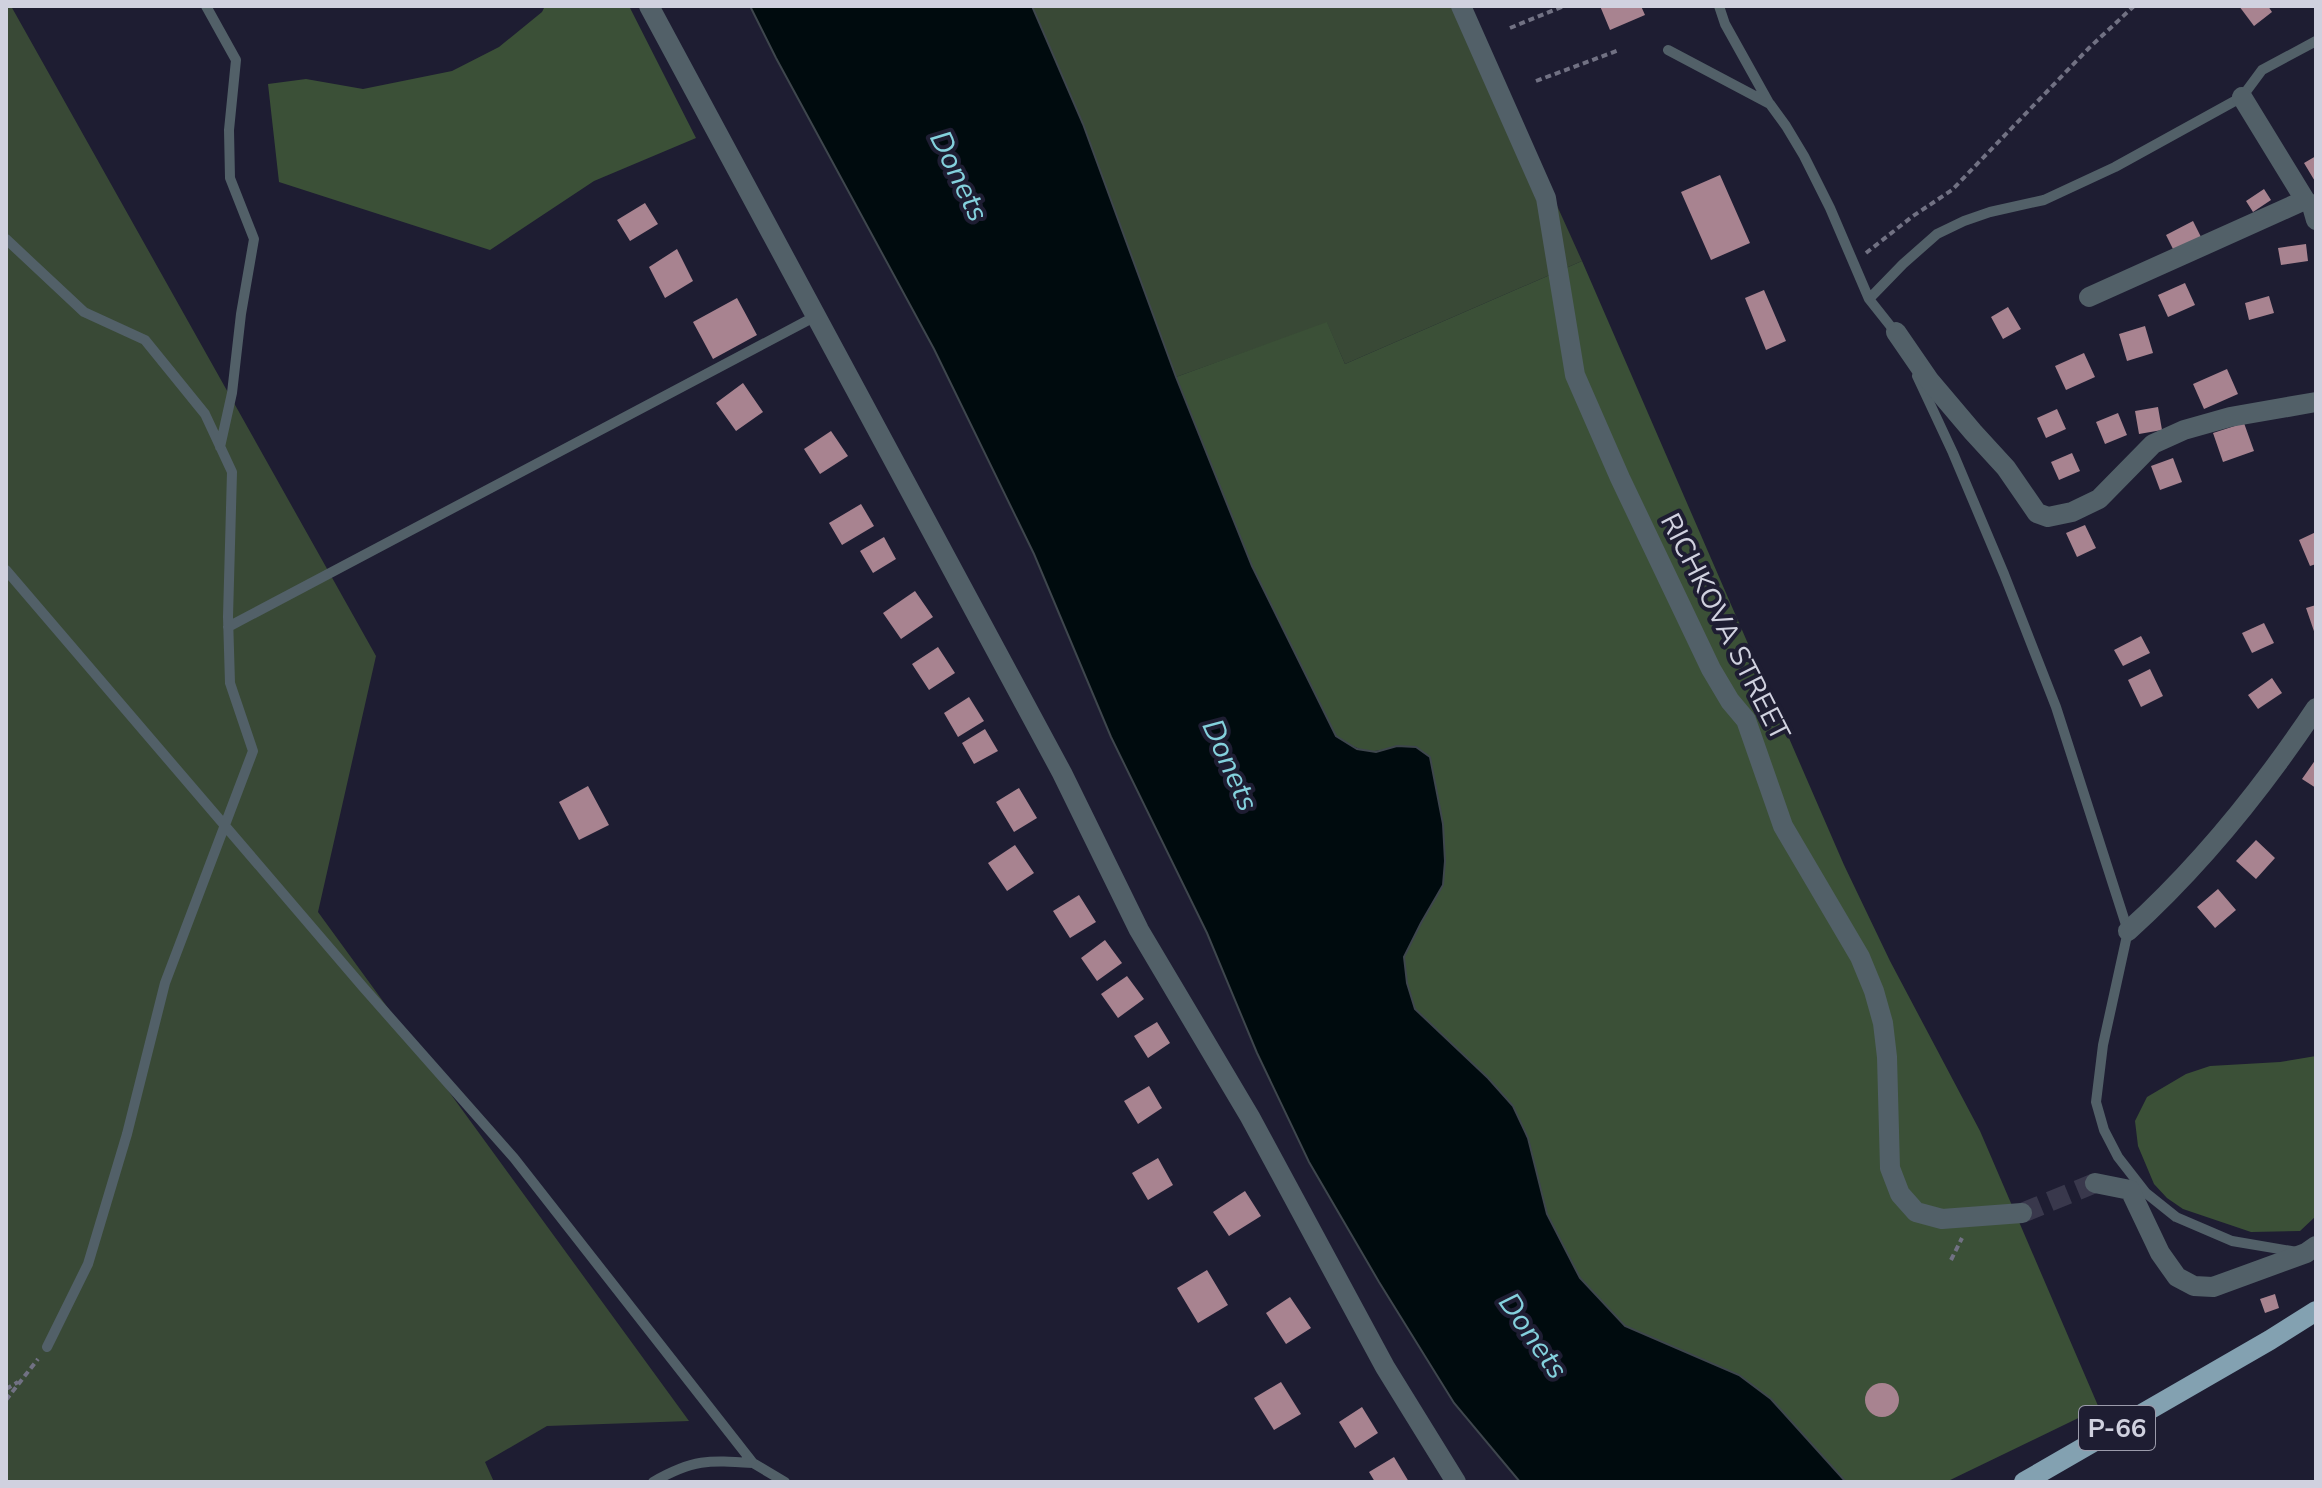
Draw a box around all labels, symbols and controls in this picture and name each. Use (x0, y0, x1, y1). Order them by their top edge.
water label: Donets (919, 123, 999, 229)
street label: RICHKOVA STREET (1651, 507, 1799, 747)
water label: Donets (1192, 712, 1268, 818)
water label: Donets (1488, 1285, 1578, 1387)
road number: Р-66 (2079, 1406, 2155, 1450)

